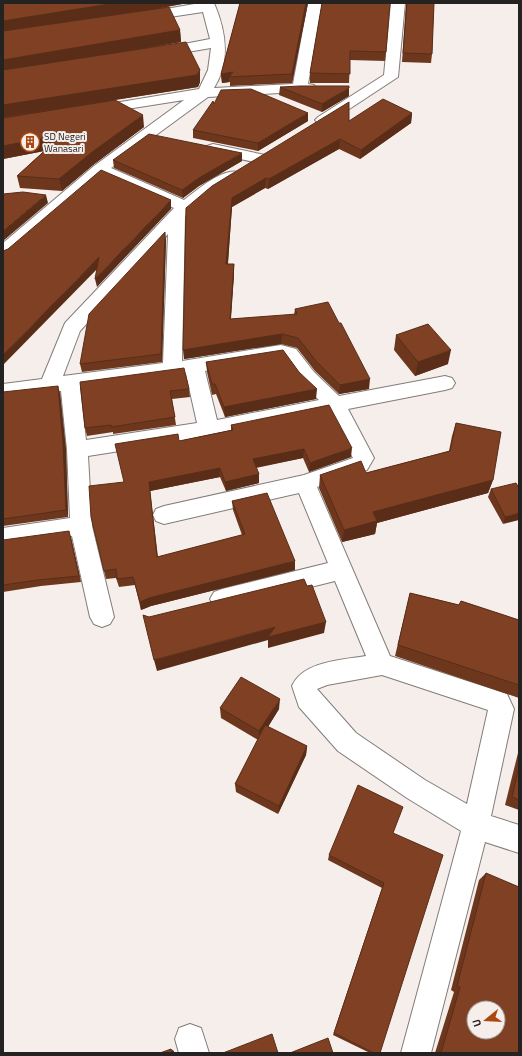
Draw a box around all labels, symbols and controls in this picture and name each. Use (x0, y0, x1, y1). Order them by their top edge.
place label: SD Negeri Wanasari (44, 129, 86, 156)
building icon: SD Negeri Wanasari (19, 131, 41, 153)
north arrow (466, 1000, 506, 1040)
text: U (468, 1017, 485, 1029)

